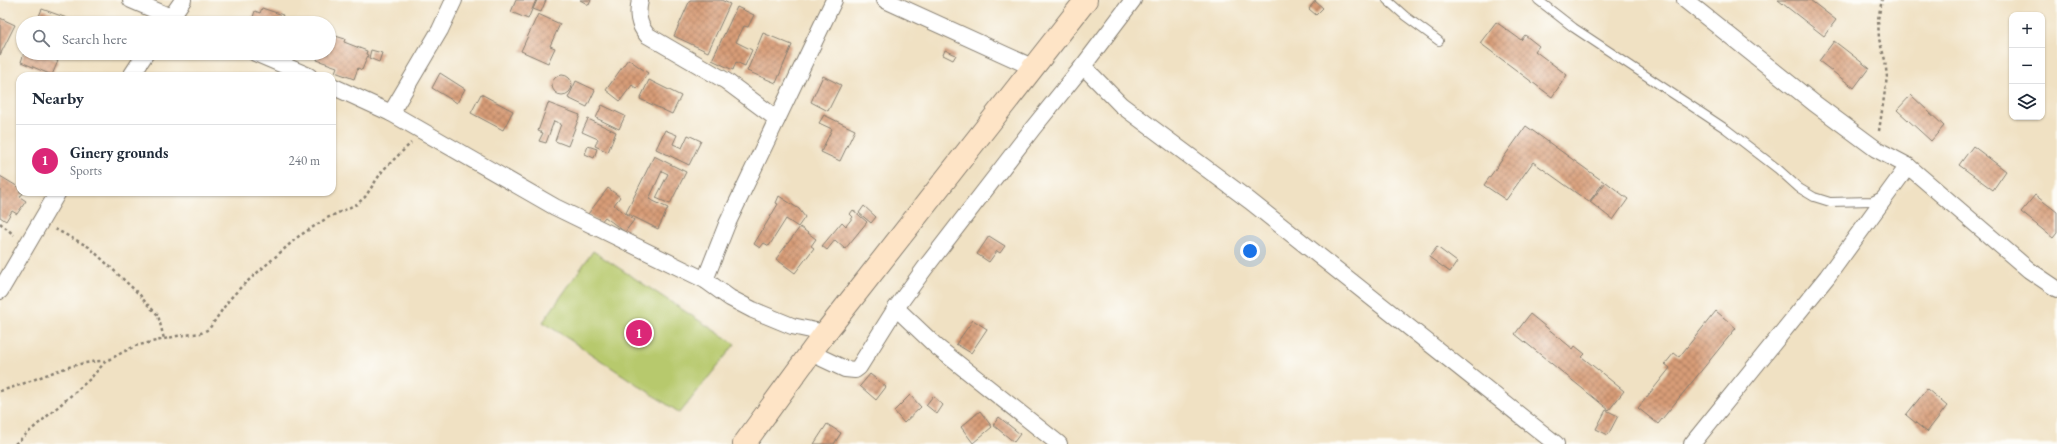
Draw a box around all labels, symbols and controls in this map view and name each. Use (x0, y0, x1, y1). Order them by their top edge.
map controls (2009, 12, 2045, 120)
button: + (2009, 12, 2045, 48)
search box (16, 16, 336, 60)
icon: search (30, 27, 52, 49)
text: Search here (62, 29, 127, 48)
button: − (2009, 48, 2045, 84)
button: layers (2009, 84, 2045, 120)
text: Nearby (32, 87, 84, 109)
text: Ginery grounds (70, 143, 168, 162)
text: 1 (42, 152, 48, 169)
text: 240 m (289, 152, 320, 169)
text: Sports (70, 162, 102, 179)
your location (1240, 241, 1260, 261)
pin: 1 (626, 318, 652, 348)

